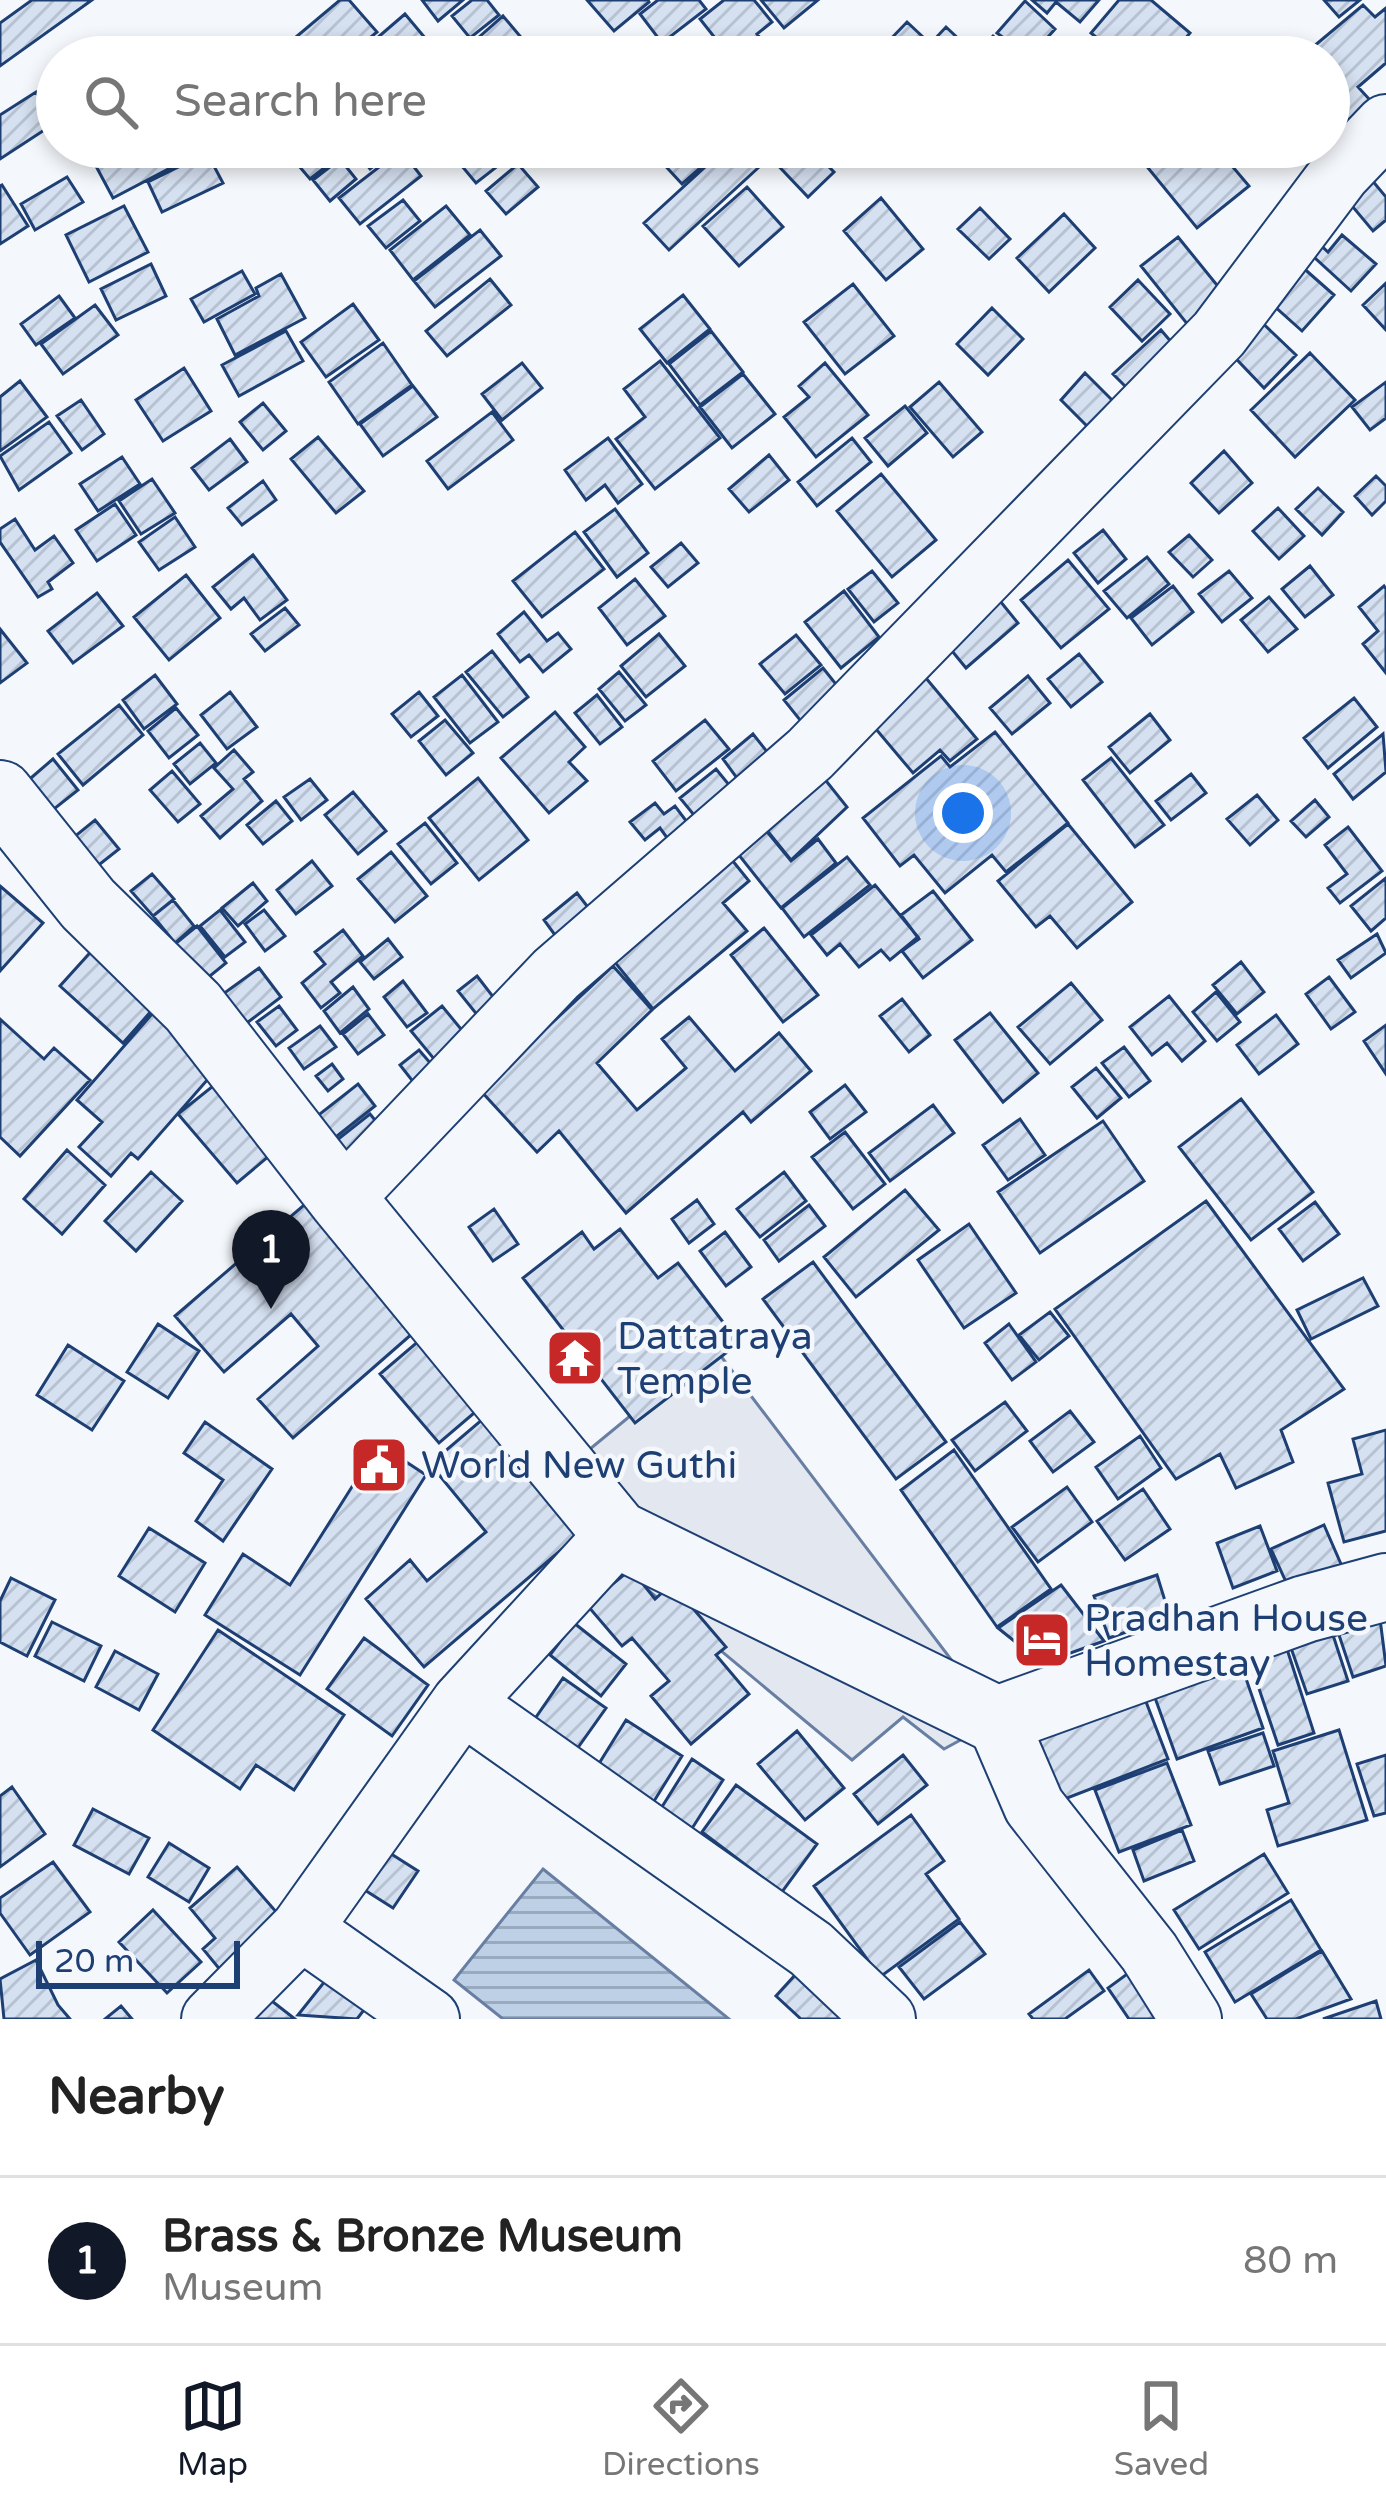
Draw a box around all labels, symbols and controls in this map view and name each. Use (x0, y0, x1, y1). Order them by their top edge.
search box (36, 36, 1350, 168)
icon: search (78, 69, 144, 135)
text: Search here (174, 75, 427, 129)
your location (933, 783, 993, 843)
pin: 1 (232, 1210, 310, 1309)
place label: Dattatraya Temple (617, 1313, 813, 1405)
temple icon: Dattatraya Temple (544, 1327, 606, 1389)
public building icon: World New Guthi (348, 1434, 410, 1496)
place label: World New Guthi (421, 1442, 737, 1489)
place label: Pradhan House Homestay (1084, 1595, 1368, 1687)
hotel icon: Pradhan House Homestay (1011, 1609, 1073, 1671)
scale bar (36, 1935, 240, 1988)
text: 20 m (54, 1942, 134, 1981)
text: Nearby (48, 2066, 225, 2128)
text: Brass & Bronze Museum (162, 2210, 683, 2264)
text: 1 (75, 2237, 99, 2284)
text: 80 m (1243, 2237, 1338, 2284)
text: Museum (162, 2264, 323, 2311)
tab: Map (177, 2373, 248, 2484)
tab: Directions (602, 2373, 760, 2484)
tab: Saved (1114, 2373, 1209, 2484)

